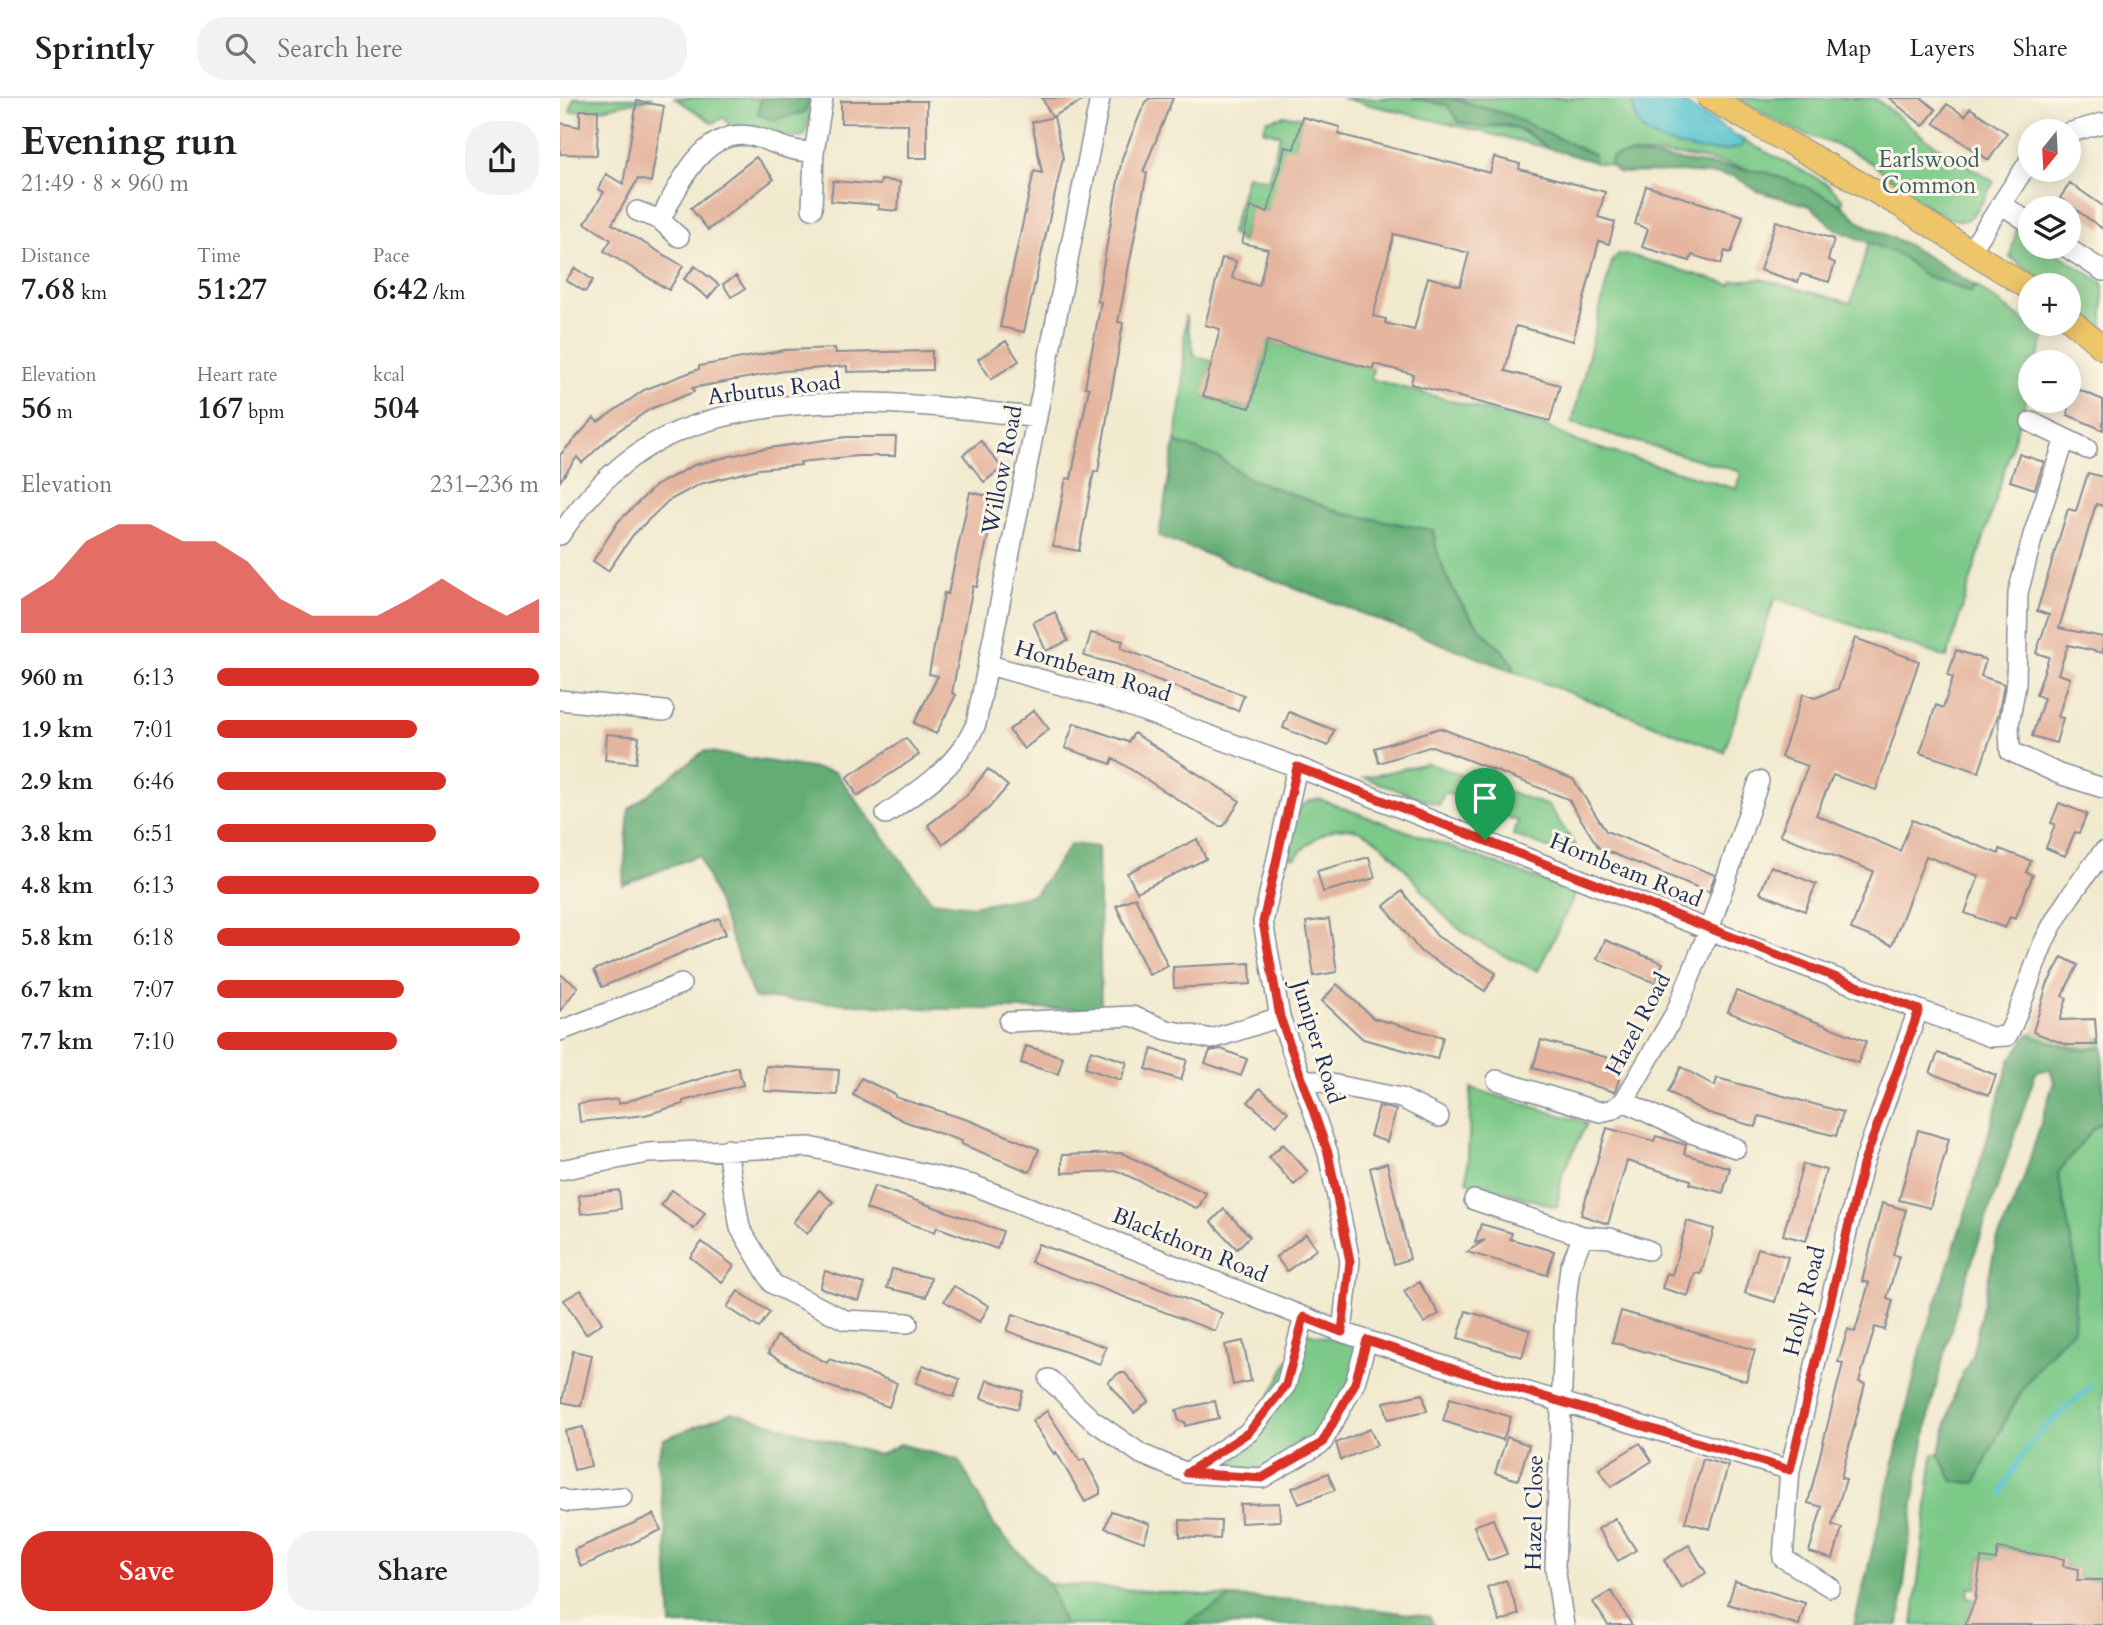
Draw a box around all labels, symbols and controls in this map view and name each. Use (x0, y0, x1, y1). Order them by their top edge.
search box (197, 17, 687, 80)
text: Sprintly (35, 26, 155, 71)
icon: search (221, 29, 259, 67)
text: Search here (277, 31, 403, 66)
text: Map (1826, 32, 1872, 65)
text: Layers (1910, 32, 1975, 65)
text: Share (2013, 32, 2068, 65)
text: Evening run (21, 116, 237, 168)
north arrow (2018, 119, 2081, 182)
map controls (2018, 119, 2081, 413)
button: share (465, 121, 539, 195)
park label: Earlswood Common (1878, 144, 1981, 201)
text: 21:49 · 8 × 960 m (21, 168, 189, 199)
button: layers (2018, 196, 2081, 259)
text: Distance (21, 243, 90, 269)
text: Time (197, 243, 241, 269)
text: Pace (373, 243, 410, 269)
text: 7.68 (21, 269, 76, 310)
text: 51:27 (197, 269, 267, 310)
text: 6:42 (373, 269, 428, 310)
button: + (2018, 273, 2081, 336)
text: km (76, 280, 107, 306)
text: /km (428, 280, 465, 306)
button: − (2018, 350, 2081, 413)
text: Elevation (21, 362, 96, 388)
text: Heart rate (197, 362, 278, 388)
text: kcal (373, 362, 405, 388)
street label: Arbutus Road (706, 365, 843, 413)
text: 56 (21, 388, 52, 429)
text: 167 (197, 388, 243, 429)
text: 504 (373, 388, 419, 429)
text: m (52, 399, 73, 425)
text: bpm (243, 399, 285, 425)
street label: Willow Road (974, 402, 1030, 538)
text: Elevation (21, 469, 112, 500)
text: 231–236 m (430, 469, 539, 500)
street label: Hornbeam Road (1011, 632, 1176, 710)
text: 960 m (21, 662, 84, 693)
text: 6:13 (133, 662, 174, 693)
text: 1.9 km (21, 714, 93, 745)
text: 7:01 (133, 714, 174, 745)
text: 2.9 km (21, 766, 93, 797)
text: 6:46 (133, 766, 174, 797)
pin (1455, 768, 1515, 840)
icon: arrive (1466, 779, 1504, 817)
text: 3.8 km (21, 818, 93, 849)
text: 6:51 (133, 818, 174, 849)
street label: Hornbeam Road (1545, 825, 1708, 915)
text: 4.8 km (21, 870, 93, 901)
text: 6:13 (133, 870, 174, 901)
text: 5.8 km (21, 922, 93, 953)
text: 6:18 (133, 922, 174, 953)
street label: Hazel Road (1598, 966, 1678, 1081)
text: 6.7 km (21, 974, 93, 1005)
text: 7:07 (133, 974, 174, 1005)
street label: Juniper Road (1284, 974, 1352, 1108)
text: 7.7 km (21, 1026, 93, 1057)
text: 7:10 (133, 1026, 174, 1057)
street label: Blackthorn Road (1108, 1200, 1273, 1291)
street label: Holly Road (1775, 1242, 1833, 1359)
street label: Hazel Close (1517, 1455, 1551, 1571)
button: Save (21, 1531, 273, 1611)
button: Share (287, 1531, 539, 1611)

